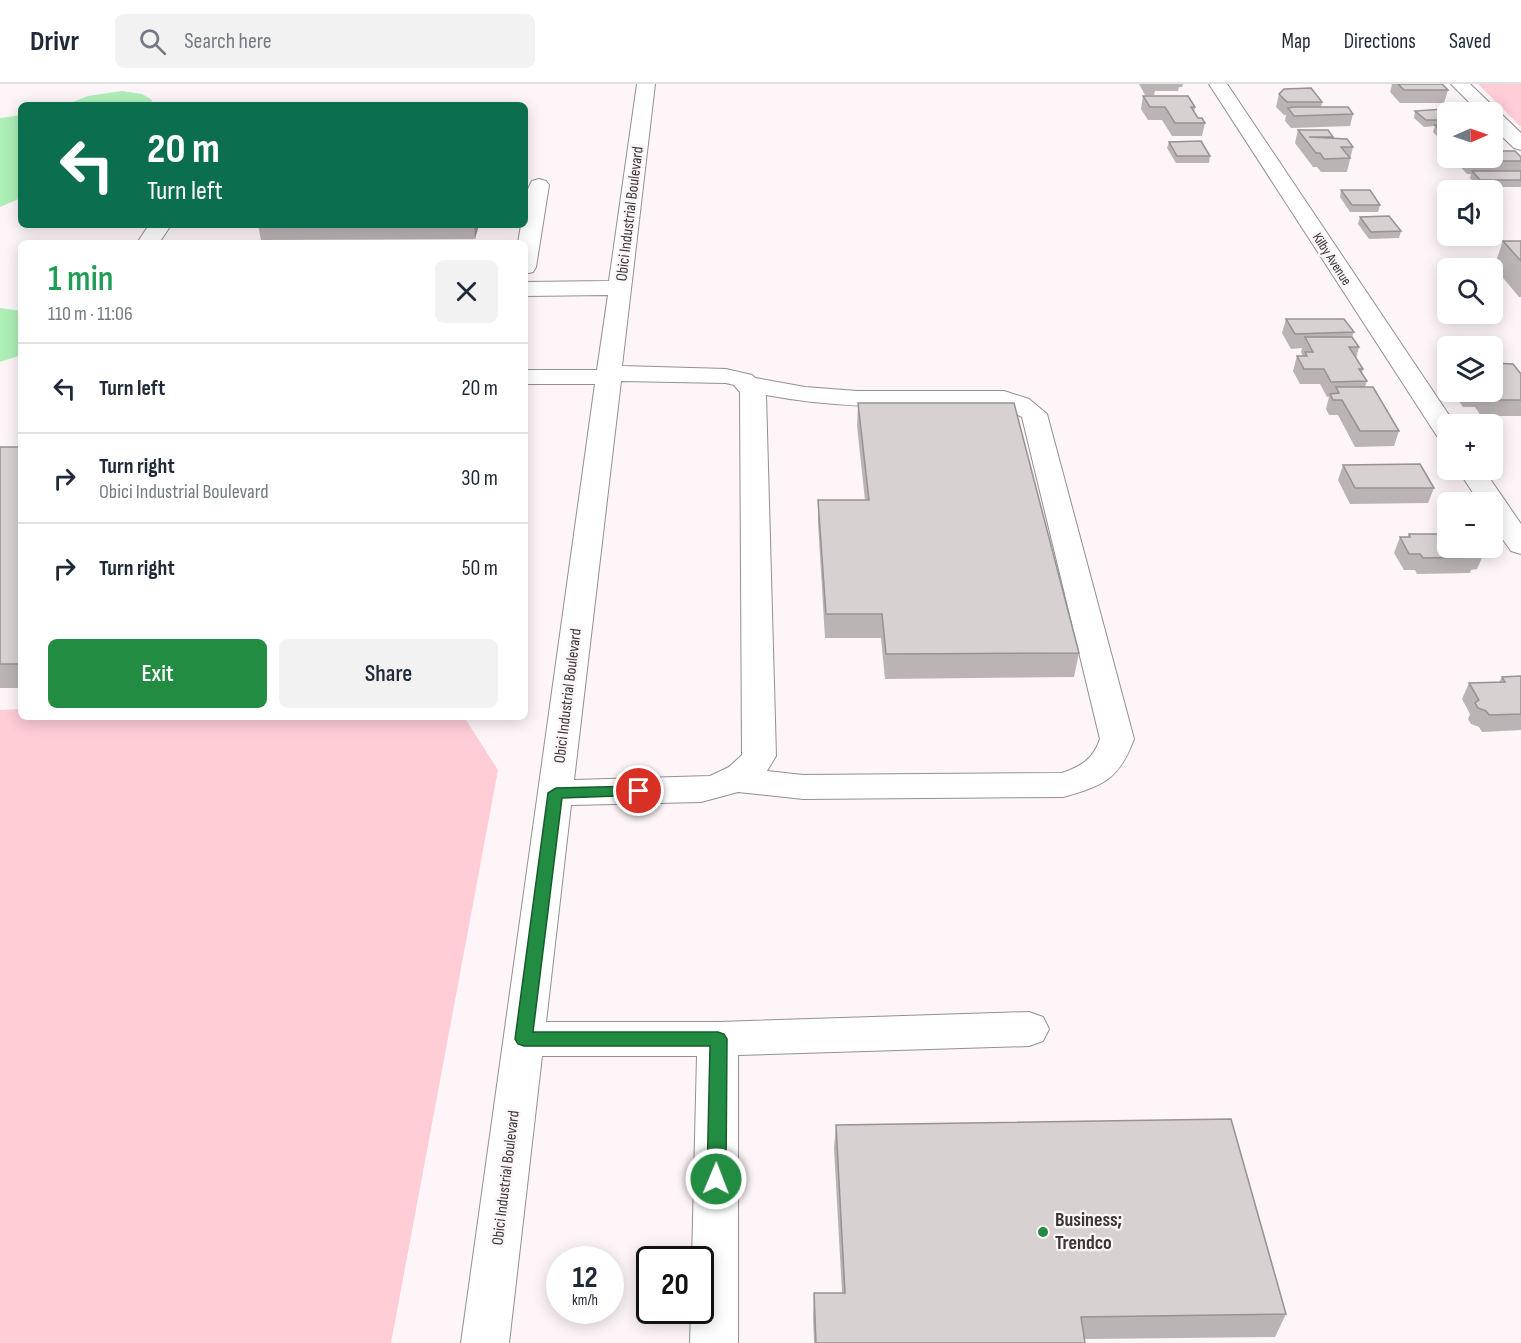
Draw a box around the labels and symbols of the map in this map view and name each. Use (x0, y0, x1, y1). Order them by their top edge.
north arrow (1437, 102, 1503, 168)
street label: Obici Industrial Boulevard (612, 146, 648, 282)
street label: Kilby Avenue (1309, 230, 1355, 288)
street label: Obici Industrial Boulevard (550, 628, 586, 764)
pin (613, 765, 664, 816)
street label: Obici Industrial Boulevard (488, 1110, 524, 1246)
position arrow (684, 1147, 748, 1211)
place label: Business; Trendco (1055, 1208, 1122, 1255)
marker: Business; Trendco (1036, 1225, 1050, 1239)
speed limit sign: 20 (636, 1246, 714, 1324)

